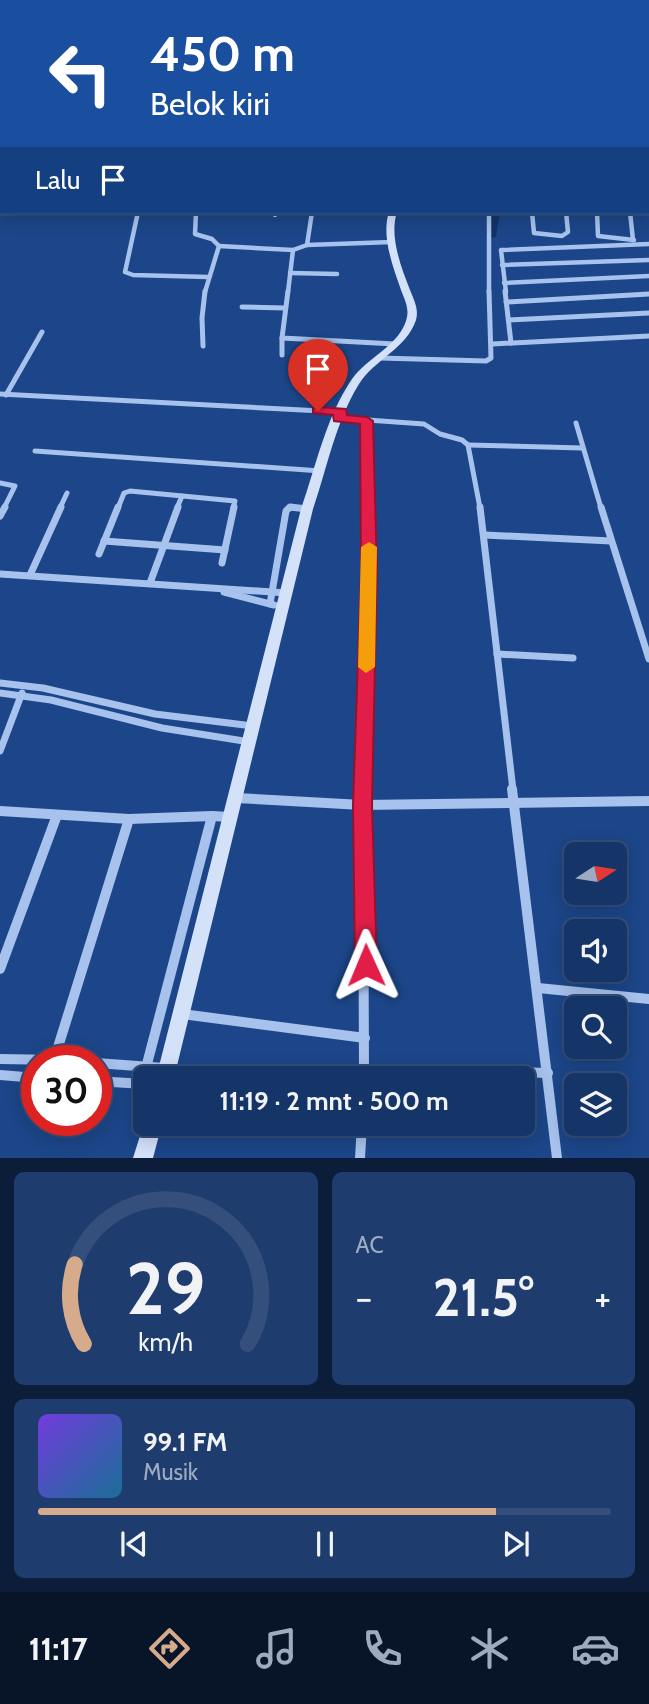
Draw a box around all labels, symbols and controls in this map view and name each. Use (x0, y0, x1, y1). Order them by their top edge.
text: 450 m (150, 24, 295, 83)
icon: left (35, 28, 126, 119)
text: Belok kiri (150, 84, 270, 123)
icon: arrive (94, 161, 132, 199)
text: Lalu (35, 164, 80, 196)
pin (288, 339, 348, 411)
icon: arrive (299, 350, 337, 388)
north arrow (564, 842, 626, 905)
map controls (564, 842, 627, 1136)
button: sound (564, 919, 627, 982)
position arrow (329, 928, 403, 1002)
button: search (564, 996, 627, 1059)
speed limit sign: 30 (21, 1045, 112, 1136)
button: layers (564, 1073, 627, 1136)
text: 11:19 · 2 mnt · 500 m (219, 1085, 449, 1117)
text: AC (356, 1231, 384, 1259)
text: 29 (126, 1245, 205, 1333)
text: 21.5° (433, 1266, 534, 1329)
text: − (356, 1274, 372, 1321)
text: + (594, 1274, 611, 1321)
text: km/h (138, 1327, 193, 1357)
text: 99.1 FM (143, 1426, 227, 1458)
text: Musik (143, 1458, 198, 1486)
icon: previous (115, 1525, 153, 1563)
icon: pause (306, 1525, 344, 1563)
icon: next (497, 1525, 535, 1563)
icon: directions (145, 1624, 194, 1673)
icon: music (252, 1624, 301, 1673)
icon: phone (358, 1624, 407, 1673)
icon: climate (465, 1624, 514, 1673)
icon: car (571, 1624, 620, 1673)
text: 11:17 (29, 1629, 88, 1668)

